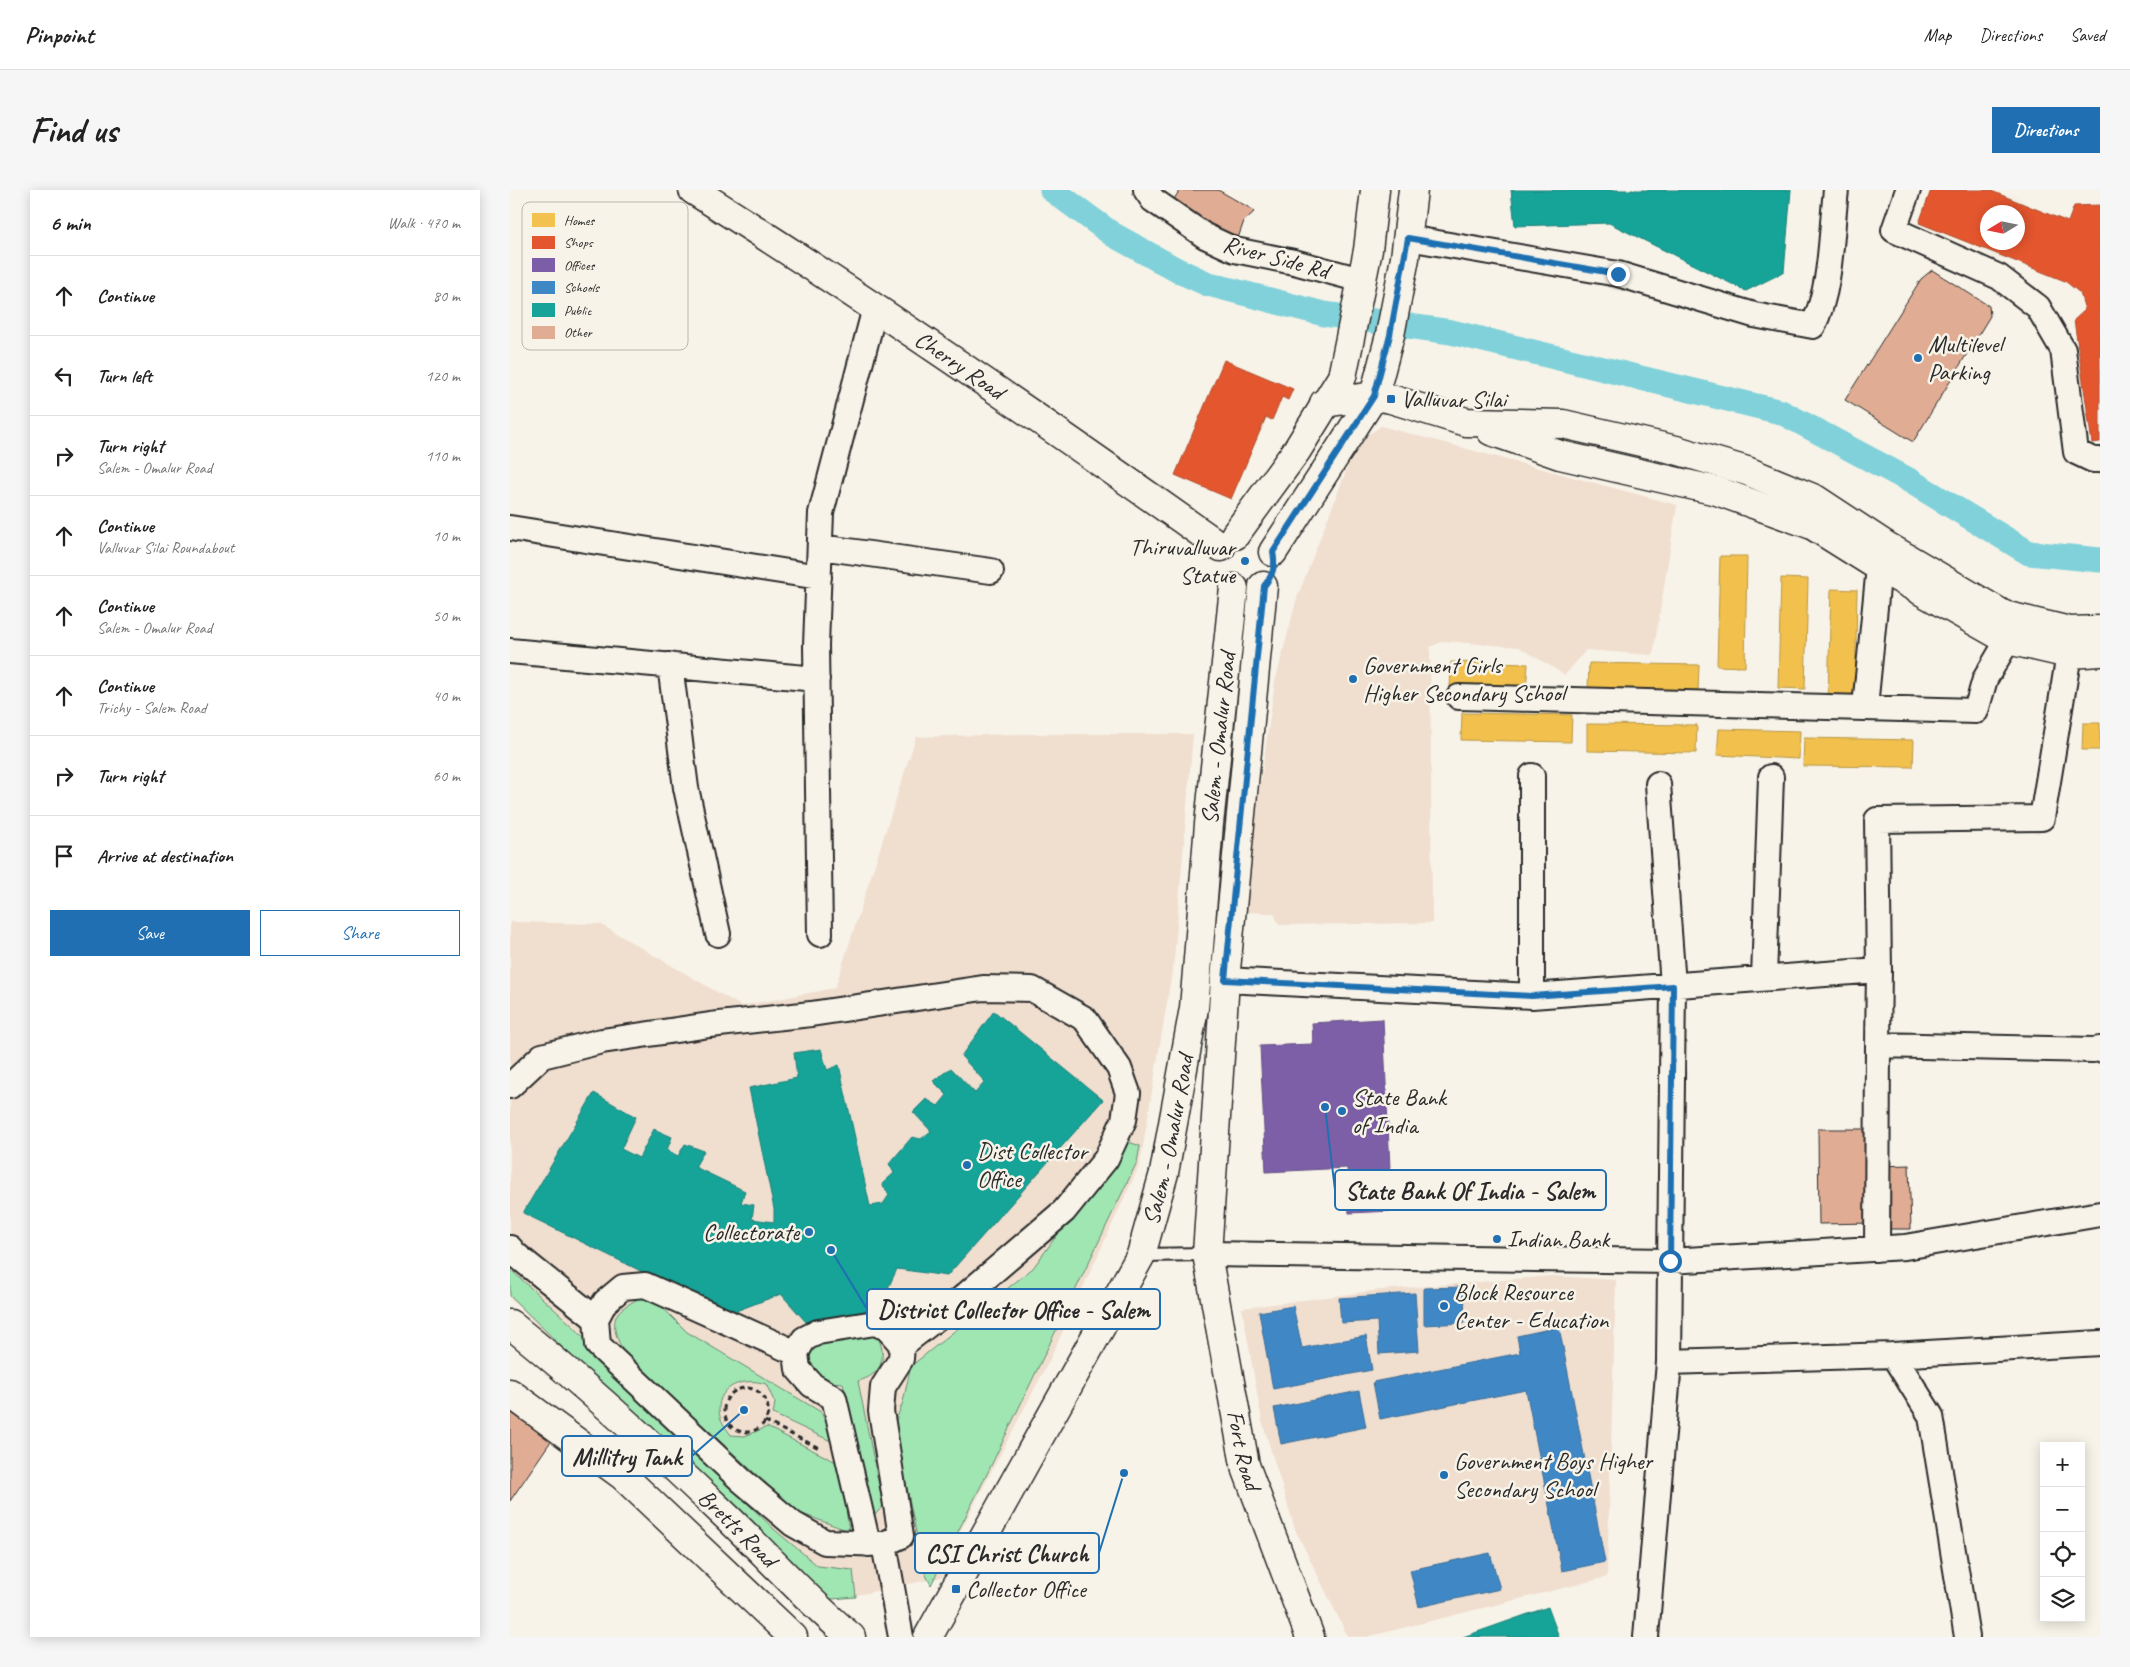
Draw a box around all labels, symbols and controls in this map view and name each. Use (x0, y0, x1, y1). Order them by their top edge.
text: Pinpoint (25, 20, 94, 50)
text: Map (1924, 24, 1951, 46)
text: Directions (1979, 24, 2042, 46)
text: Saved (2070, 24, 2105, 46)
button: Directions (1992, 107, 2100, 153)
text: Find us (30, 108, 117, 153)
legend (522, 202, 688, 350)
north arrow (1980, 205, 2025, 250)
text: 6 min (50, 210, 91, 236)
text: Homes (564, 212, 595, 229)
text: Walk · 470 m (388, 213, 460, 233)
street label: River Side Rd (1220, 229, 1336, 286)
text: Shops (564, 234, 594, 251)
text: Offices (564, 257, 596, 274)
route end (1607, 263, 1630, 286)
text: Schools (564, 279, 600, 296)
icon: ahead (50, 282, 78, 310)
text: Continue (97, 284, 154, 308)
text: 80 m (433, 286, 460, 306)
text: Public (564, 302, 592, 319)
text: Other (564, 324, 593, 341)
street label: Cherry Road (909, 324, 1013, 408)
place label: Multilevel Parking (1928, 329, 2006, 387)
marker: Multilevel Parking (1912, 352, 1924, 364)
icon: left (50, 362, 78, 390)
text: Turn left (97, 364, 152, 388)
text: 120 m (426, 366, 460, 386)
place label: Valluvar Silai (1401, 384, 1510, 414)
marker: Valluvar Silai (1385, 393, 1397, 405)
text: Turn right (97, 434, 164, 458)
icon: right (50, 442, 78, 470)
text: 110 m (426, 446, 460, 466)
text: Salem - Omalur Road (97, 458, 212, 478)
text: Continue (97, 514, 154, 538)
icon: ahead (50, 522, 78, 550)
text: 10 m (433, 526, 460, 546)
place label: Thiruvalluvar Statue (1129, 532, 1237, 590)
text: Valluvar Silai Roundabout (97, 538, 234, 558)
marker: Thiruvalluvar Statue (1239, 555, 1251, 567)
text: Continue (97, 594, 154, 618)
icon: ahead (50, 602, 78, 630)
text: 50 m (433, 606, 460, 626)
text: Salem - Omalur Road (97, 618, 212, 638)
street label: Salem - Omalur Road (1194, 647, 1242, 826)
place label: Government Girls Higher Secondary School (1363, 650, 1569, 708)
marker: Government Girls Higher Secondary School (1347, 673, 1359, 685)
text: Continue (97, 674, 154, 698)
icon: ahead (50, 682, 78, 710)
text: 40 m (433, 686, 460, 706)
text: Trichy - Salem Road (97, 698, 206, 718)
icon: right (50, 762, 78, 790)
text: Turn right (97, 764, 164, 788)
text: 60 m (433, 766, 460, 786)
icon: arrive (50, 842, 78, 870)
text: Arrive at destination (97, 844, 233, 868)
button: Save (50, 910, 250, 956)
button: Share (260, 910, 460, 956)
street label: Salem - Omalur Road (1135, 1049, 1201, 1228)
place label: State Bank of India (1352, 1082, 1448, 1140)
marker: State Bank of India (1336, 1105, 1348, 1117)
place label: Dist Collector Office (977, 1136, 1089, 1194)
marker: Dist Collector Office (961, 1159, 973, 1171)
callout: State Bank Of India - Salem (1335, 1170, 1606, 1210)
text: State Bank Of India - Salem (1345, 1175, 1597, 1207)
place label: Collectorate (703, 1217, 801, 1247)
place label: Indian Bank (1507, 1224, 1611, 1254)
marker: Collectorate (803, 1226, 815, 1238)
marker: Indian Bank (1491, 1233, 1503, 1245)
route start (1659, 1250, 1682, 1273)
place label: Block Resource Center - Education (1454, 1277, 1609, 1335)
callout: District Collector Office - Salem (867, 1289, 1160, 1329)
text: District Collector Office - Salem (878, 1294, 1152, 1326)
marker: Block Resource Center - Education (1438, 1300, 1450, 1312)
street label: Fort Road (1220, 1408, 1269, 1498)
callout: Millitry Tank (562, 1436, 692, 1476)
text: Millitry Tank (572, 1441, 684, 1473)
map controls (2040, 1442, 2085, 1622)
button: + (2040, 1442, 2085, 1487)
place label: Government Boys Higher Secondary School (1454, 1446, 1655, 1504)
marker: Government Boys Higher Secondary School (1438, 1469, 1450, 1481)
street label: Bretts Road (692, 1483, 786, 1576)
button: − (2040, 1487, 2085, 1532)
button: locate (2040, 1532, 2085, 1577)
callout: CSI Christ Church (915, 1533, 1099, 1573)
text: CSI Christ Church (925, 1538, 1090, 1570)
place label: Collector Office (966, 1574, 1088, 1604)
button: layers (2040, 1577, 2085, 1622)
marker: Collector Office (950, 1583, 962, 1595)

